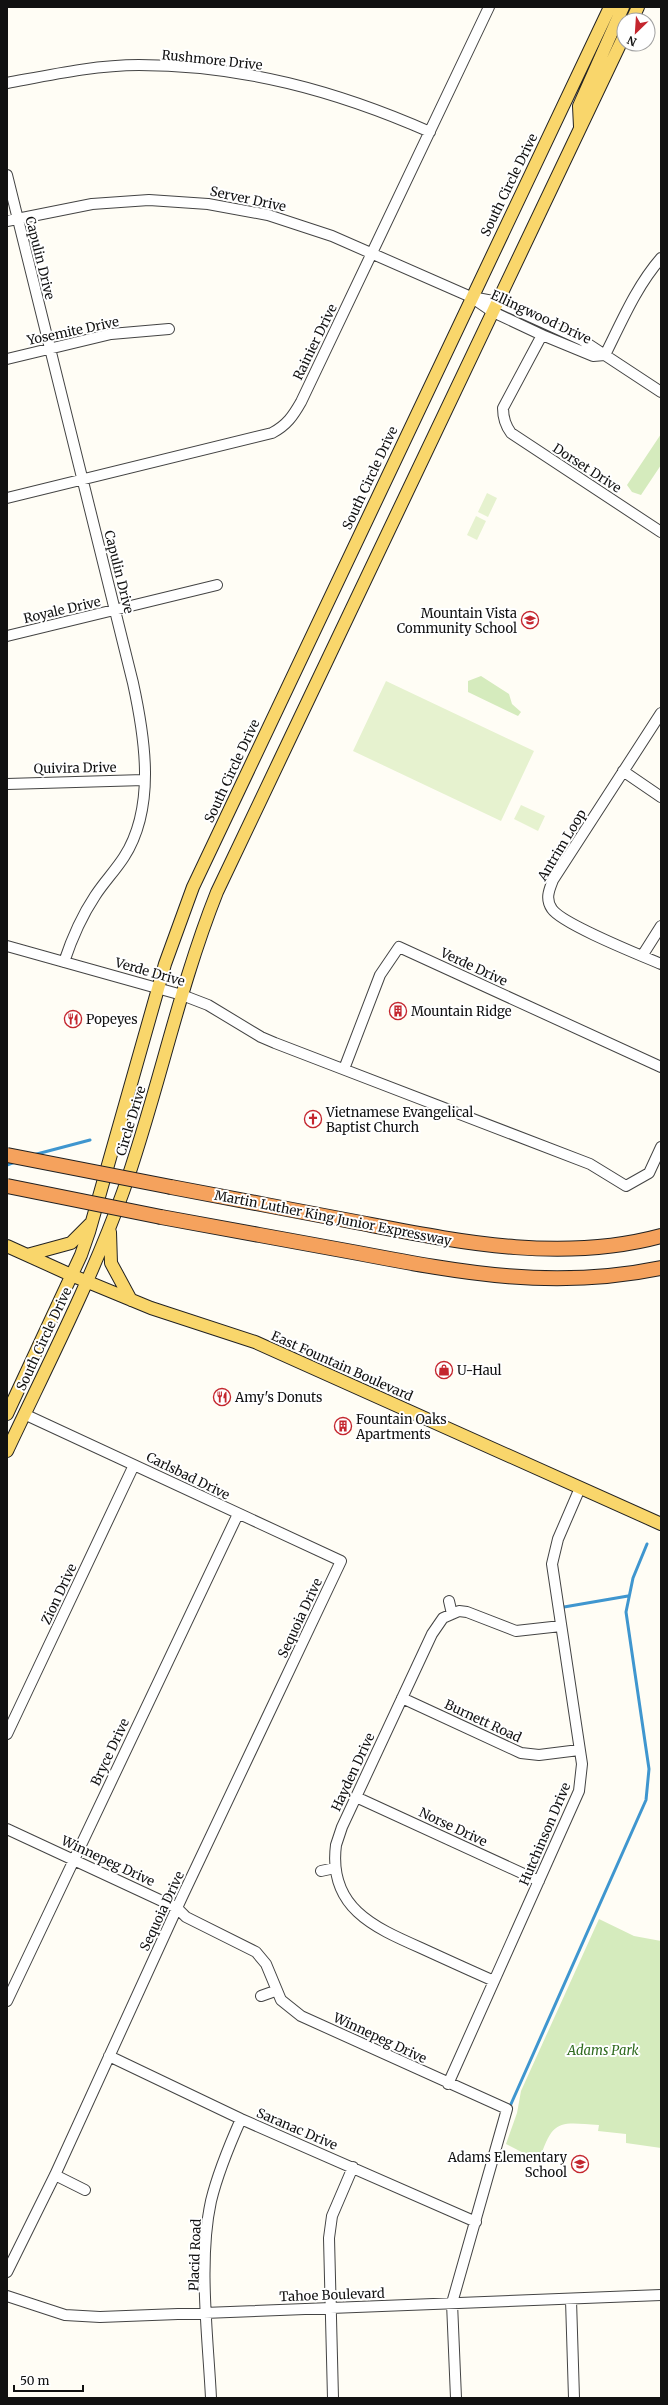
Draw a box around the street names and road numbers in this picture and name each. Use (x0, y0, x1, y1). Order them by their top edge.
street label: Rushmore Drive (161, 46, 263, 74)
street label: South Circle Drive (477, 131, 541, 239)
street label: Server Drive (208, 183, 288, 215)
street label: Capulin Drive (21, 215, 59, 302)
street label: Ellingwood Drive (488, 286, 594, 348)
street label: Rainier Drive (289, 301, 341, 383)
street label: Yosemite Drive (25, 313, 121, 349)
street label: South Circle Drive (339, 423, 402, 532)
street label: Dorset Drive (550, 440, 625, 497)
street label: Capulin Drive (100, 529, 138, 616)
street label: Royale Drive (22, 593, 102, 627)
street label: South Circle Drive (201, 716, 264, 825)
street label: Quivira Drive (33, 759, 117, 777)
street label: Antrim Loop (533, 806, 590, 885)
street label: Verde Drive (437, 944, 510, 990)
street label: Verde Drive (112, 954, 187, 990)
street label: Circle Drive (112, 1084, 150, 1158)
street label: Martin Luther King Junior Expressway (213, 1187, 453, 1249)
street label: South Circle Drive (13, 1284, 76, 1393)
street label: East Fountain Boulevard (269, 1327, 416, 1405)
street label: Carlsbad Drive (143, 1448, 233, 1504)
street label: Zion Drive (37, 1561, 81, 1627)
street label: Sequoia Drive (274, 1575, 326, 1661)
street label: Burnett Road (442, 1696, 524, 1746)
street label: Bryce Drive (87, 1715, 133, 1788)
street label: Hayden Drive (327, 1730, 379, 1814)
street label: Hutchinson Drive (516, 1780, 574, 1888)
street label: Norse Drive (416, 1804, 490, 1850)
street label: Winnepeg Drive (58, 1832, 158, 1890)
street label: Sequoia Drive (136, 1868, 188, 1954)
street label: Winnepeg Drive (330, 2009, 430, 2067)
street label: Saranac Drive (254, 2104, 340, 2154)
street label: Placid Road (185, 2218, 205, 2291)
street label: Tahoe Boulevard (279, 2285, 385, 2305)

